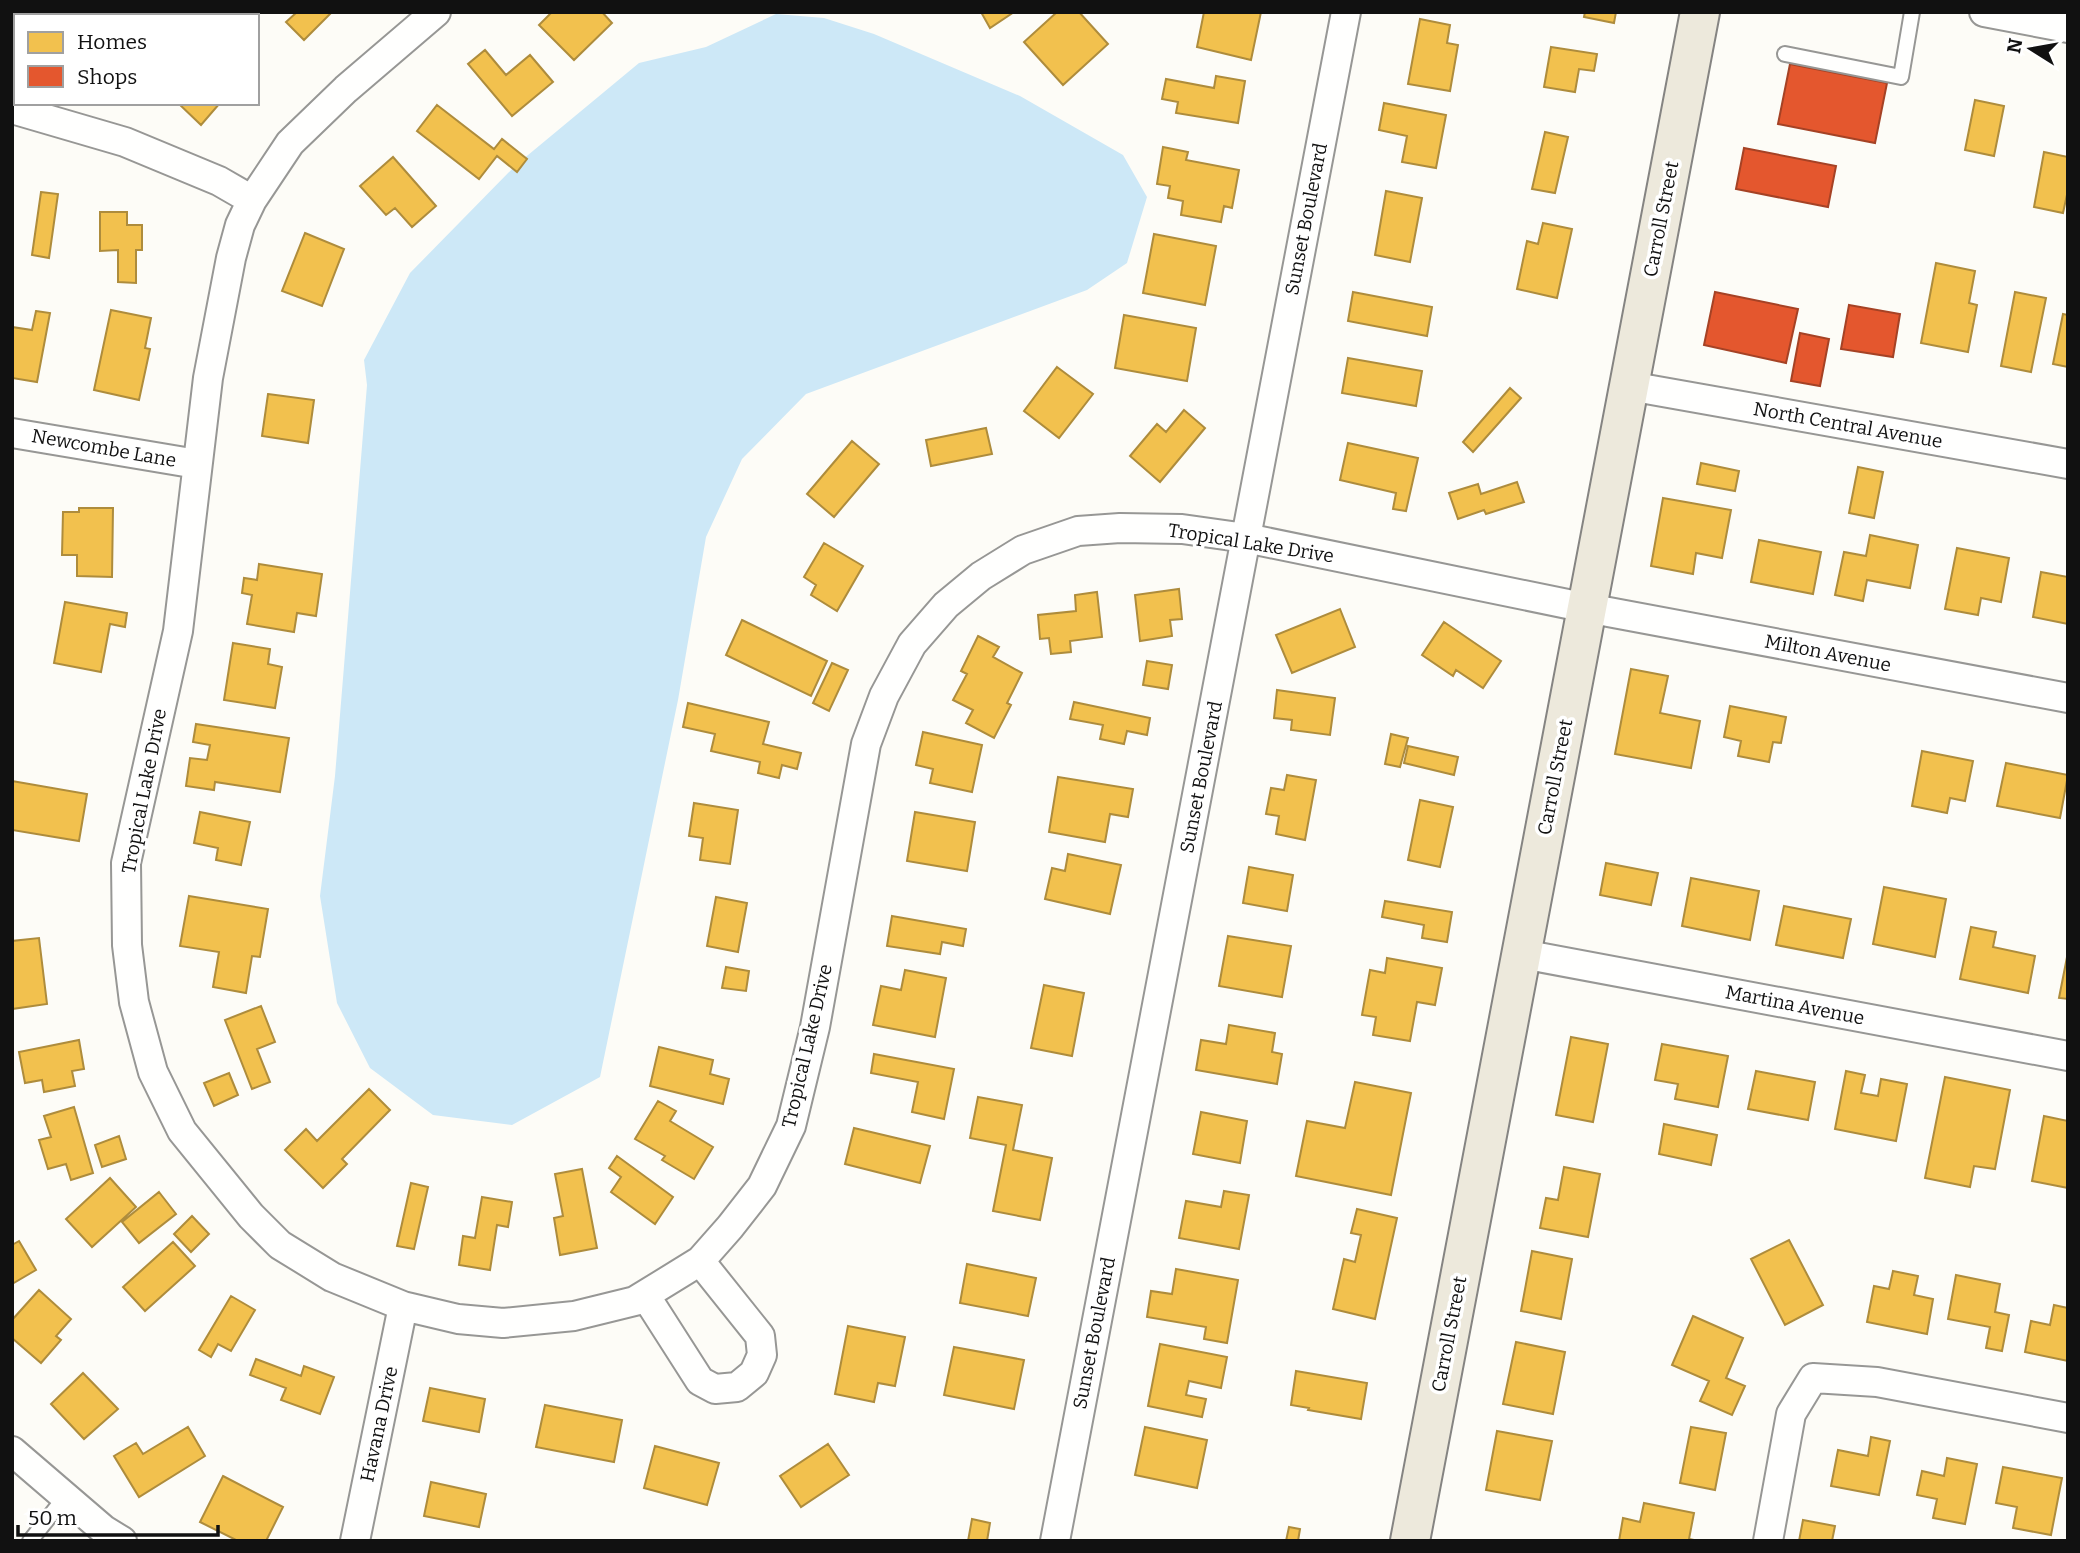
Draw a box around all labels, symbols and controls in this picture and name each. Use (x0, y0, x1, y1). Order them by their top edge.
legend (14, 14, 259, 105)
north arrow (1996, 14, 2066, 84)
text: Homes (77, 29, 147, 55)
text: N (2002, 36, 2028, 55)
text: Shops (77, 64, 137, 90)
street label: Sunset Boulevard (1280, 141, 1332, 297)
street label: Carroll Street (1638, 159, 1684, 279)
street label: North Central Avenue (1752, 397, 1944, 453)
street label: Newcombe Lane (30, 424, 178, 472)
street label: Tropical Lake Drive (1167, 519, 1335, 567)
street label: Milton Avenue (1763, 629, 1893, 677)
street label: Sunset Boulevard (1175, 699, 1227, 855)
street label: Tropical Lake Drive (117, 707, 171, 875)
street label: Carroll Street (1532, 717, 1578, 837)
street label: Tropical Lake Drive (777, 962, 837, 1130)
street label: Martina Avenue (1724, 980, 1866, 1030)
street label: Sunset Boulevard (1068, 1255, 1120, 1411)
street label: Carroll Street (1426, 1274, 1472, 1394)
street label: Havana Drive (356, 1364, 402, 1484)
scale bar (18, 1494, 217, 1538)
text: 50 m (28, 1505, 77, 1531)

